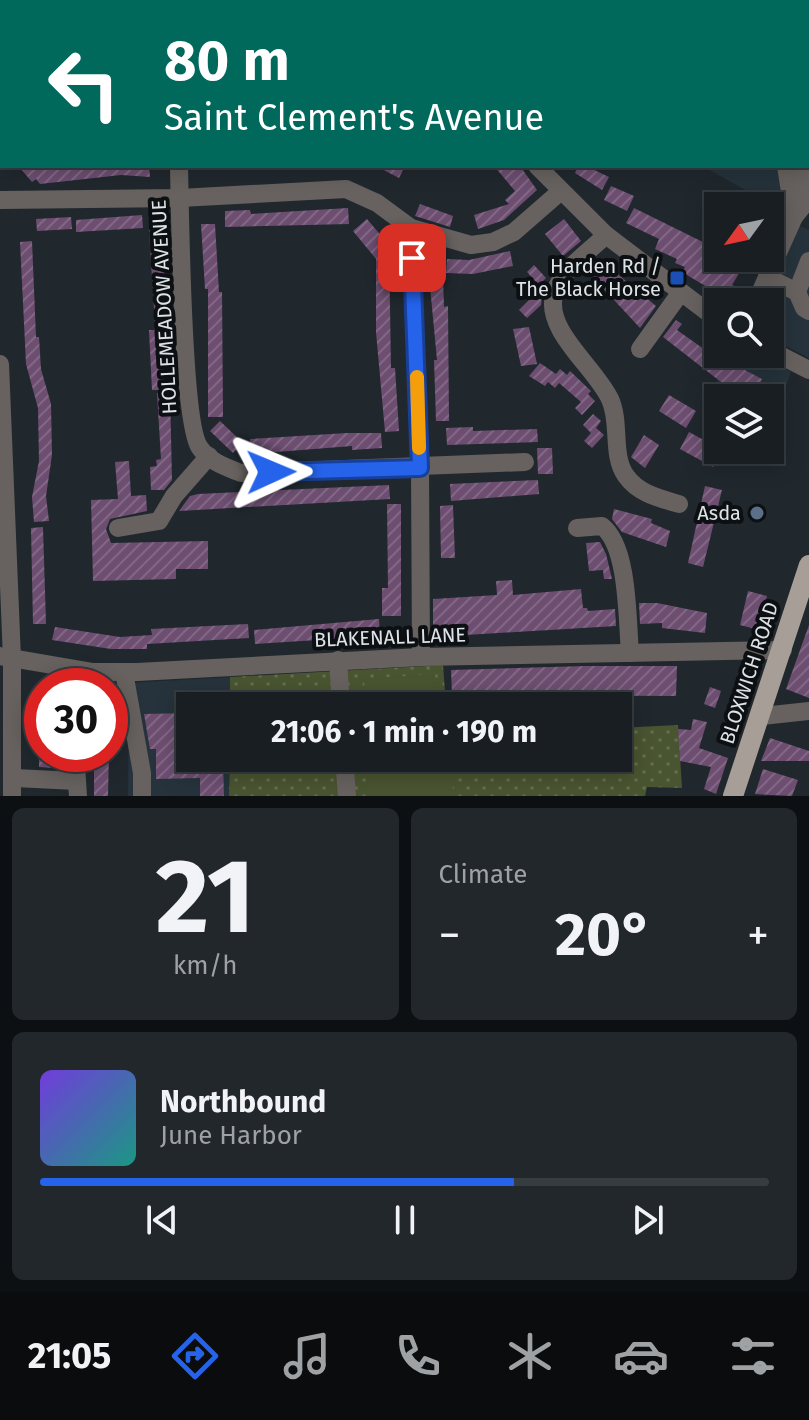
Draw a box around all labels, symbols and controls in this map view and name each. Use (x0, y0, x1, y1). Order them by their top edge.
text: 80 m (164, 28, 290, 95)
icon: left (32, 32, 136, 136)
text: Saint Clement's Avenue (164, 96, 544, 140)
north arrow (704, 192, 784, 272)
map controls (704, 192, 784, 464)
street label: HOLLEMEADOW AVENUE (146, 199, 182, 415)
pin (378, 224, 446, 292)
icon: arrive (390, 236, 434, 280)
place label: Harden Rd / The Black Horse (516, 254, 661, 301)
marker: Harden Rd / The Black Horse (668, 269, 686, 287)
button: search (704, 288, 784, 368)
button: layers (704, 384, 784, 464)
position arrow (229, 430, 313, 514)
place label: Asda (697, 501, 741, 525)
marker: Asda (748, 504, 766, 522)
street label: BLOXWICH ROAD (715, 599, 783, 747)
street label: BLAKENALL LANE (314, 622, 466, 652)
speed limit sign: 30 (24, 668, 128, 772)
text: 21:06 · 1 min · 190 m (271, 714, 537, 750)
text: 21 (155, 835, 255, 960)
text: Climate (439, 859, 527, 890)
text: 20° (555, 899, 652, 971)
text: − (439, 909, 461, 962)
text: + (747, 909, 769, 962)
text: km/h (173, 950, 237, 981)
text: Northbound (160, 1084, 326, 1120)
text: June Harbor (160, 1120, 302, 1151)
icon: previous (140, 1198, 184, 1242)
icon: pause (383, 1198, 427, 1242)
icon: next (626, 1198, 670, 1242)
icon: directions (167, 1328, 223, 1384)
icon: music (279, 1328, 335, 1384)
icon: phone (390, 1328, 446, 1384)
icon: climate (502, 1328, 558, 1384)
icon: car (613, 1328, 669, 1384)
icon: filters (725, 1328, 781, 1384)
text: 21:05 (28, 1334, 111, 1378)

